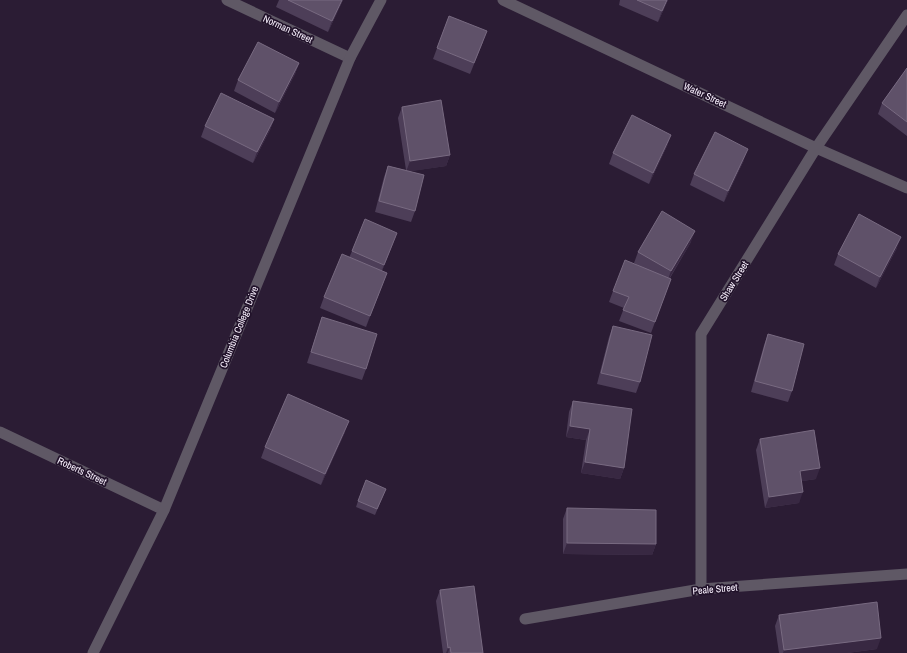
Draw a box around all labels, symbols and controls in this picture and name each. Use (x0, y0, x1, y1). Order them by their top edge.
street label: Norman Street (261, 12, 316, 46)
street label: Water Street (682, 79, 729, 111)
street label: Shaw Street (717, 258, 752, 303)
street label: Columbia College Drive (217, 284, 261, 370)
street label: Roberts Street (55, 454, 109, 488)
street label: Peale Street (692, 580, 739, 597)

